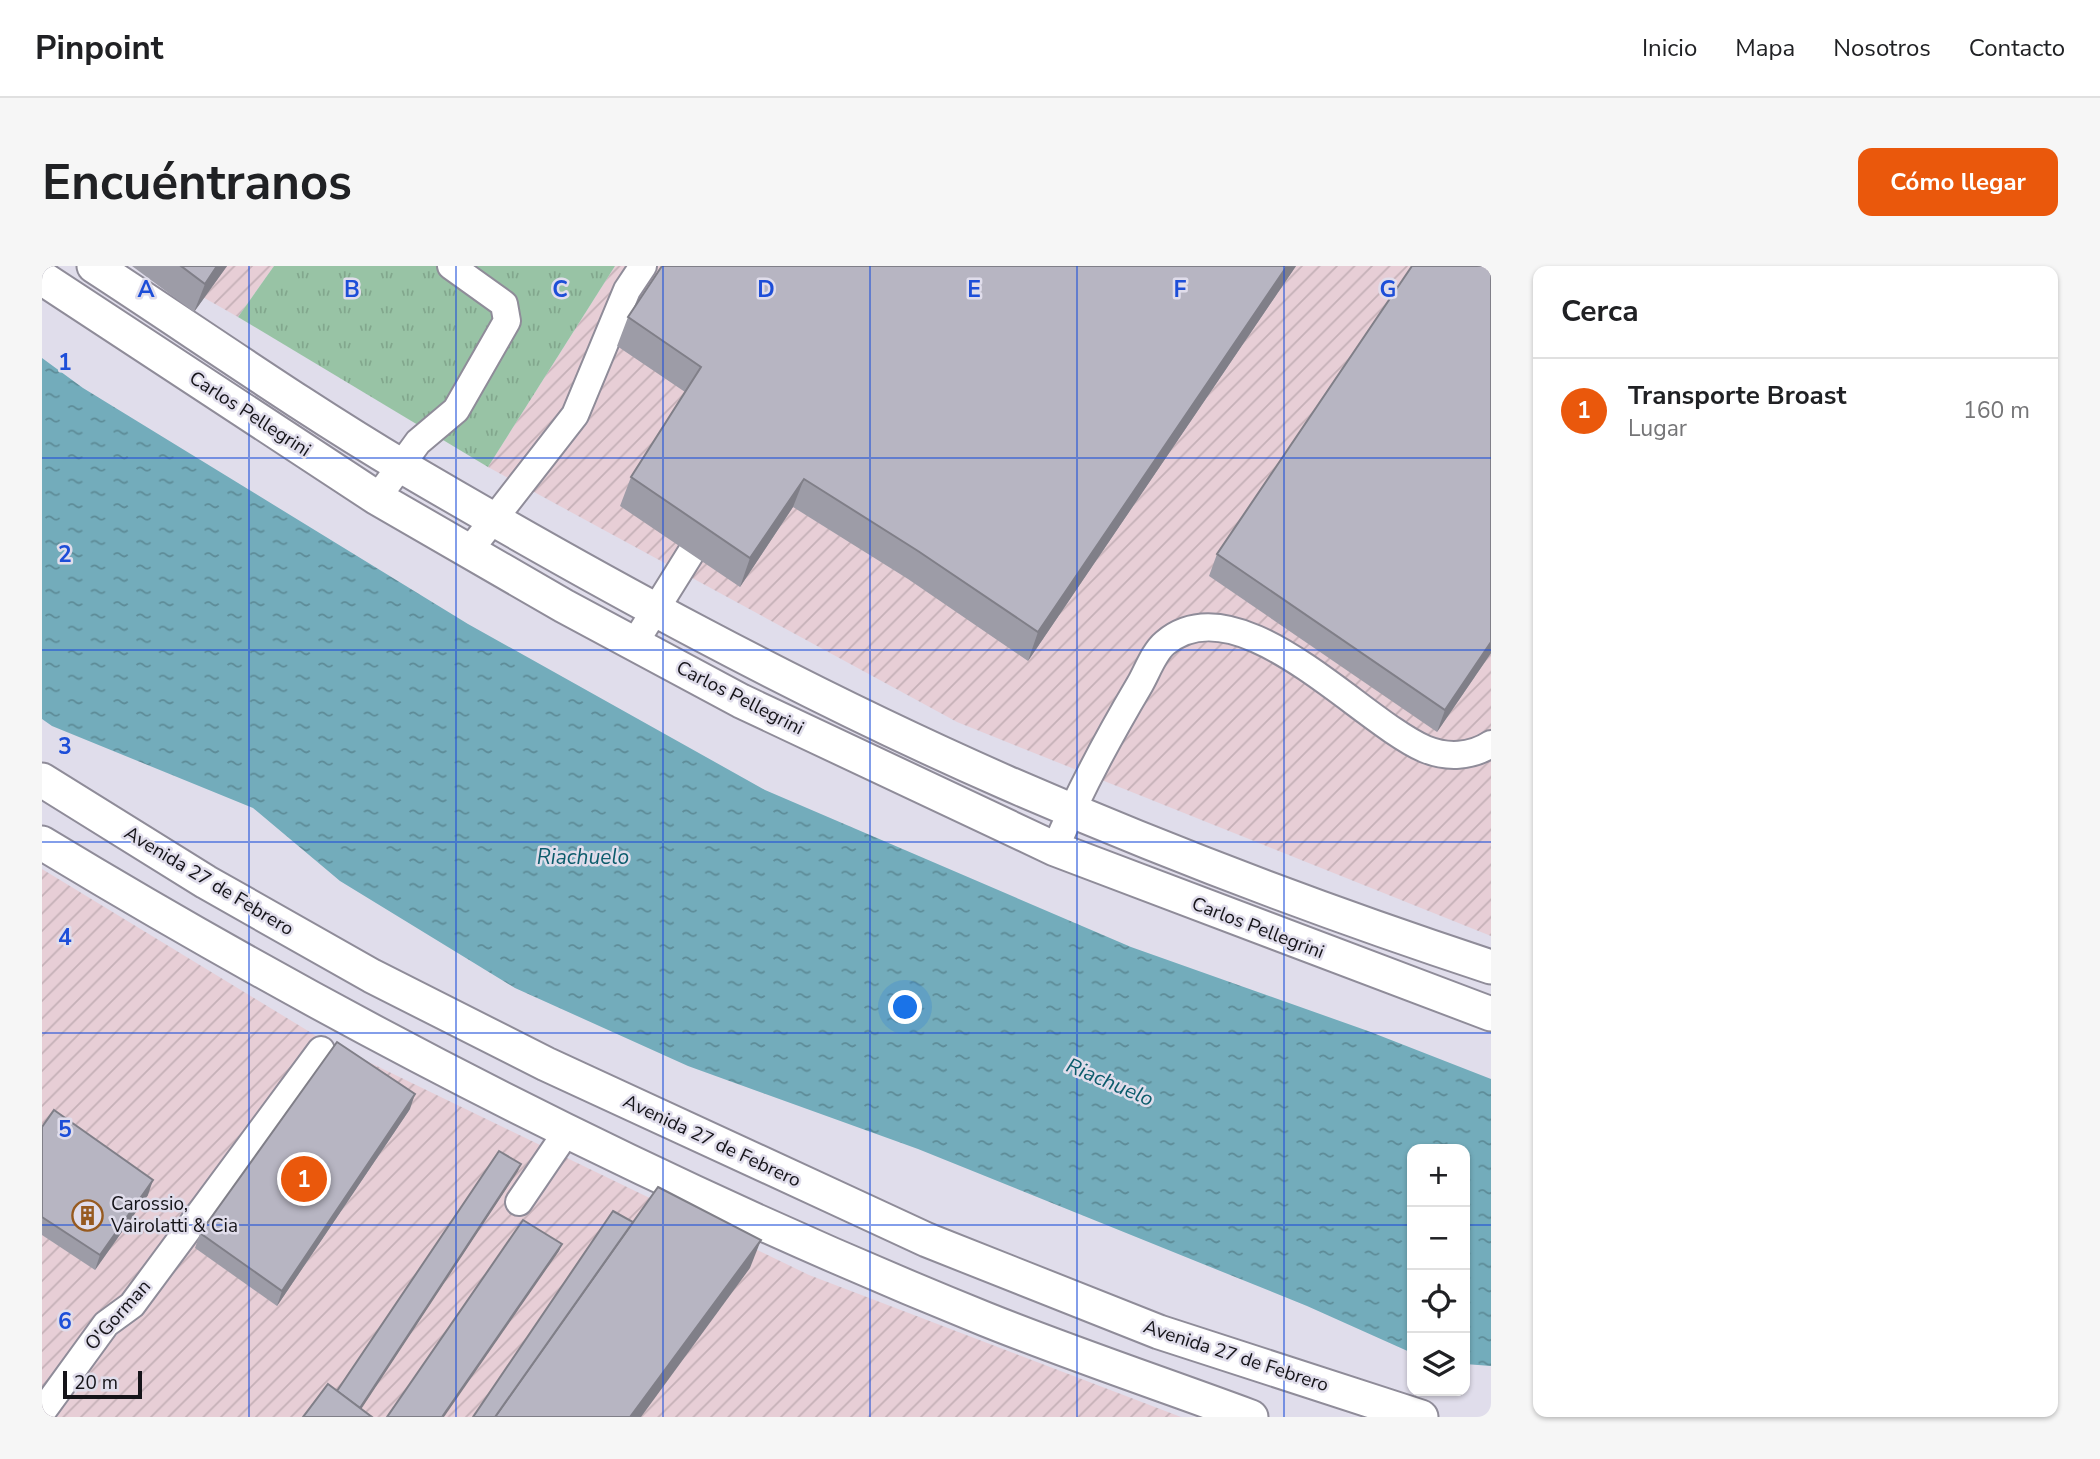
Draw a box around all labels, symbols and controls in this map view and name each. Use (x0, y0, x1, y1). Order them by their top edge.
text: Pinpoint (35, 26, 163, 71)
text: Inicio (1642, 32, 1697, 64)
text: Mapa (1735, 32, 1795, 64)
text: Nosotros (1833, 32, 1931, 64)
text: Contacto (1969, 32, 2065, 64)
button: Cómo llegar (1858, 148, 2058, 216)
text: Encuéntranos (42, 149, 352, 216)
text: A (137, 274, 155, 305)
text: B (344, 274, 360, 305)
text: C (552, 274, 568, 305)
text: D (757, 274, 775, 305)
text: E (967, 274, 981, 305)
text: F (1174, 274, 1187, 305)
text: G (1380, 274, 1396, 305)
text: Cerca (1561, 291, 1639, 332)
text: 1 (58, 347, 72, 378)
street label: Carlos Pellegrini (184, 365, 316, 463)
text: Transporte Broast (1628, 378, 1846, 413)
text: 1 (1577, 395, 1591, 426)
text: 160 m (1963, 395, 2030, 426)
text: Lugar (1628, 413, 1687, 444)
text: 2 (58, 539, 72, 570)
street label: Carlos Pellegrini (672, 655, 808, 741)
text: 3 (58, 731, 72, 762)
street label: Avenida 27 de Febrero (119, 820, 299, 942)
water label: Riachuelo (537, 843, 629, 871)
street label: Carlos Pellegrini (1188, 891, 1328, 965)
text: 4 (58, 922, 72, 953)
your location (888, 990, 922, 1024)
water label: Riachuelo (1062, 1051, 1158, 1113)
street label: Avenida 27 de Febrero (619, 1088, 805, 1194)
text: 5 (58, 1114, 72, 1145)
map controls (1407, 1144, 1470, 1396)
button: + (1407, 1144, 1470, 1207)
pin: 1 (281, 1153, 327, 1205)
place label: Carossio, Vairolatti & Cia (110, 1191, 238, 1239)
building icon: Carossio, Vairolatti & Cia (71, 1198, 105, 1232)
button: − (1407, 1207, 1470, 1270)
button: locate (1407, 1270, 1470, 1333)
street label: O'Gorman (79, 1274, 157, 1356)
text: 6 (58, 1306, 72, 1337)
street label: Avenida 27 de Febrero (1140, 1314, 1332, 1398)
button: layers (1407, 1333, 1470, 1396)
scale bar (63, 1368, 142, 1400)
text: 20 m (74, 1370, 118, 1396)

